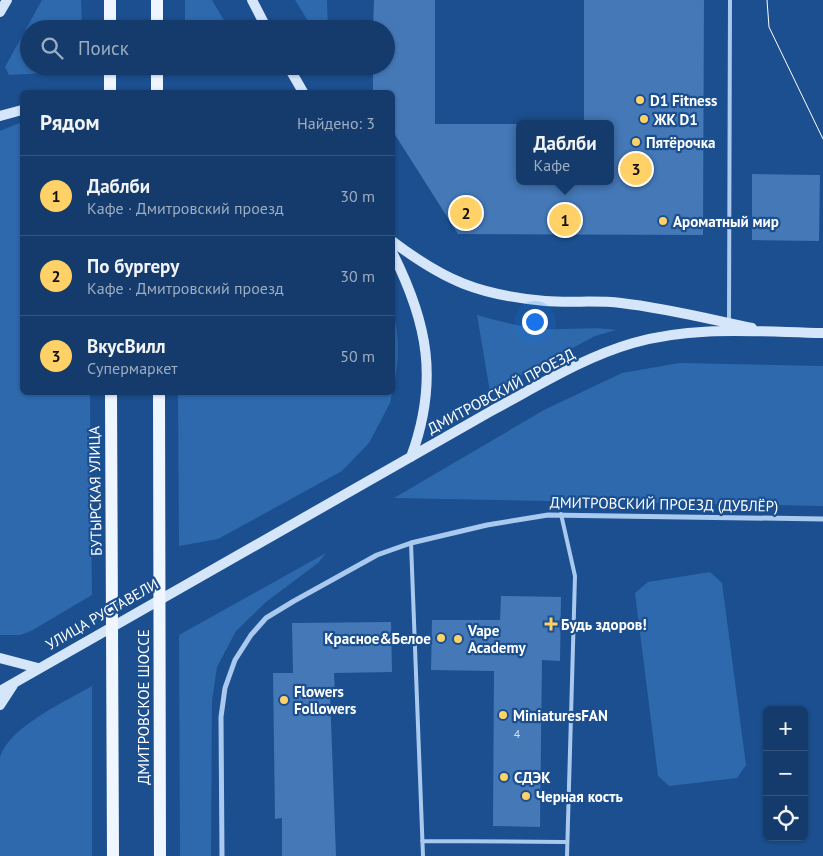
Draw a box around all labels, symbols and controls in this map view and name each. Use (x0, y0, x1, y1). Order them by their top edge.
search box (20, 20, 395, 75)
icon: search (38, 34, 66, 62)
text: Поиск (78, 36, 129, 60)
place label: D1 Fitness (650, 91, 717, 110)
marker: D1 Fitness (634, 94, 646, 106)
text: Рядом (40, 109, 99, 136)
place label: ЖК D1 (653, 110, 698, 129)
text: Найдено: 3 (297, 113, 375, 133)
marker: ЖК D1 (638, 113, 650, 125)
popup (516, 120, 614, 185)
text: Даблби (533, 131, 597, 155)
place label: Пятёрочка (646, 133, 715, 152)
marker: Пятёрочка (630, 136, 642, 148)
pin: 3 (620, 150, 652, 188)
text: Кафе (533, 155, 570, 175)
text: Даблби (87, 174, 150, 198)
text: 1 (51, 186, 61, 206)
text: 30 m (340, 186, 375, 206)
pin: 2 (450, 194, 482, 232)
text: Кафе · Дмитровский проезд (87, 198, 284, 218)
pin: 1 (549, 201, 581, 239)
place label: Ароматный мир (673, 212, 779, 231)
marker: Ароматный мир (657, 215, 669, 227)
text: По бургеру (87, 254, 179, 278)
text: 2 (51, 266, 61, 286)
text: 30 m (340, 266, 375, 286)
text: Кафе · Дмитровский проезд (87, 278, 284, 298)
your location (522, 309, 548, 335)
text: ВкусВилл (87, 334, 166, 358)
street label: ДМИТРОВСКИЙ ПРОЕЗД (424, 344, 578, 438)
text: 3 (51, 346, 61, 366)
text: 50 m (340, 346, 375, 366)
text: Супермаркет (87, 358, 178, 378)
street label: БУТЫРСКАЯ УЛИЦА (84, 426, 106, 556)
street label: ДМИТРОВСКИЙ ПРОЕЗД (ДУБЛЁР) (550, 493, 778, 515)
street label: УЛИЦА РУСТАВЕЛИ (42, 574, 162, 654)
place label: Будь здоров! (561, 615, 647, 634)
marker: Будь здоров! (545, 618, 557, 630)
place label: Vape Academy (467, 621, 527, 657)
street label: ДМИТРОВСКОЕ ШОССЕ (134, 629, 153, 785)
place label: Красное&Белое (324, 629, 431, 648)
marker: Красное&Белое (435, 632, 447, 644)
marker: Vape Academy (452, 633, 464, 645)
place label: Flowers Followers (294, 682, 356, 718)
marker: Flowers Followers (278, 694, 290, 706)
place label: MiniaturesFAN (513, 706, 608, 725)
map controls (763, 706, 808, 841)
button: + (763, 706, 808, 751)
marker: MiniaturesFAN (497, 709, 509, 721)
house number: 4 (514, 726, 521, 741)
button: − (763, 751, 808, 796)
place label: СДЭК (514, 768, 551, 787)
marker: СДЭК (498, 771, 510, 783)
place label: Черная кость (536, 787, 624, 806)
marker: Черная кость (520, 790, 532, 802)
button: locate (763, 796, 808, 841)

